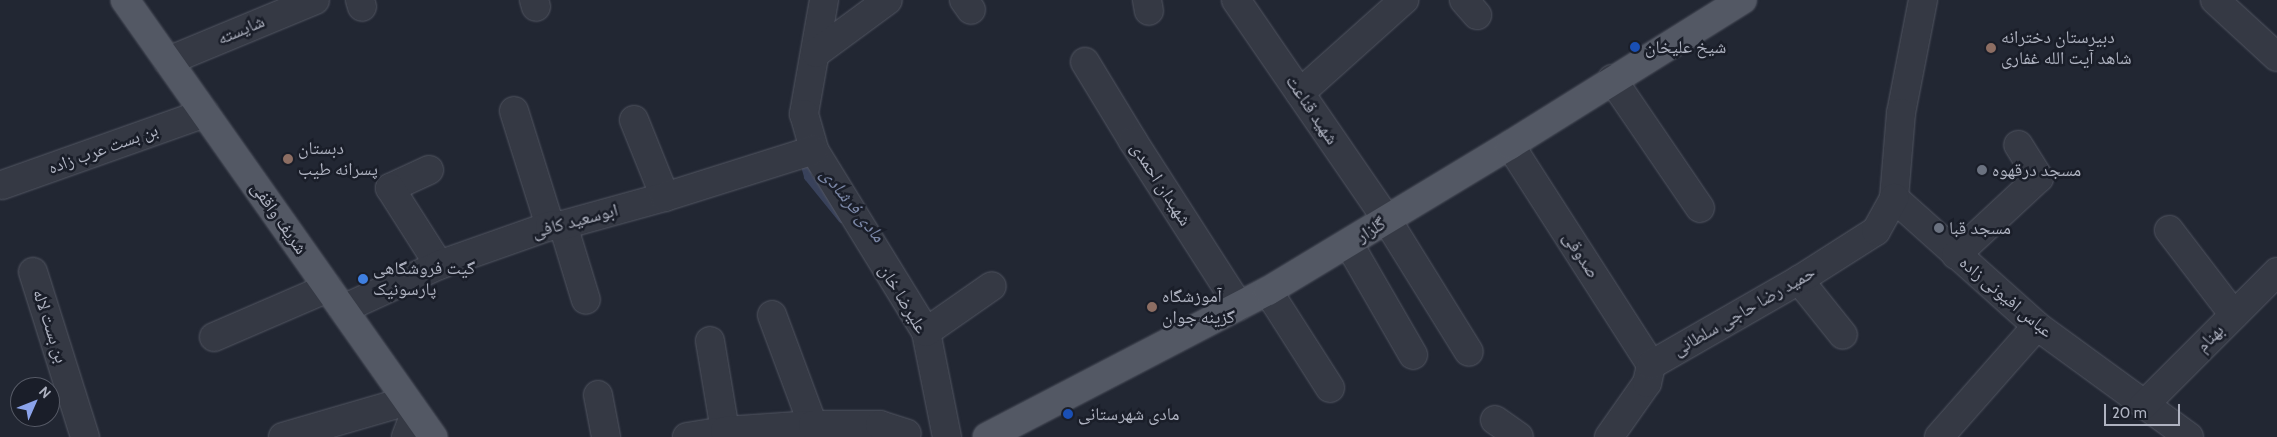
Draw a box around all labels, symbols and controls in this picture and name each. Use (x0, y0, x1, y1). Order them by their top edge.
street label: شایسته (214, 10, 268, 50)
place label: دبیرستان دخترانه شاهد آیت الله غفاری (2001, 27, 2132, 70)
place label: شیخ علیخان (1645, 36, 1726, 58)
marker: شیخ علیخان (1629, 41, 1641, 53)
marker: دبیرستان دخترانه شاهد آیت الله غفاری (1985, 42, 1997, 54)
street label: شهید قناعت (1281, 71, 1343, 149)
street label: بن بست عرب زاده (45, 119, 161, 179)
place label: دبستان پسرانه طیب (298, 138, 378, 180)
street label: شهیدان احمدی (1126, 138, 1196, 230)
marker: دبستان پسرانه طیب (282, 153, 294, 165)
place label: مسجد درقهوه (1992, 159, 2081, 181)
water label: مادی فرشادی (816, 163, 890, 247)
marker: مسجد درقهوه (1976, 164, 1988, 176)
street label: شریف واقفی (246, 178, 312, 258)
street label: ابوسعید کافی (530, 199, 620, 243)
street label: گلزار (1352, 213, 1390, 247)
place label: مسجد قبا (1949, 217, 2011, 239)
marker: مسجد قبا (1933, 222, 1945, 234)
street label: صدوقی (1558, 228, 1604, 282)
street label: عباس افیونی زاده (1955, 252, 2057, 342)
place label: گیت فروشگاهی پارسونیک (373, 258, 475, 300)
street label: علیرضا خان (874, 261, 932, 337)
street label: حمید رضا حاجی سلطانی (1669, 261, 1819, 361)
marker: گیت فروشگاهی پارسونیک (357, 273, 369, 285)
street label: بن بست لاله (28, 286, 72, 366)
place label: آموزشگاه گزینه جوان (1162, 286, 1235, 328)
marker: آموزشگاه گزینه جوان (1146, 301, 1158, 313)
street label: بهنام (2192, 320, 2228, 356)
north arrow (10, 377, 60, 427)
text: N (35, 382, 55, 402)
scale bar (2107, 394, 2183, 426)
place label: مادی شهرستانی (1078, 403, 1180, 425)
text: 20 m (2112, 404, 2147, 422)
marker: مادی شهرستانی (1062, 408, 1074, 420)

